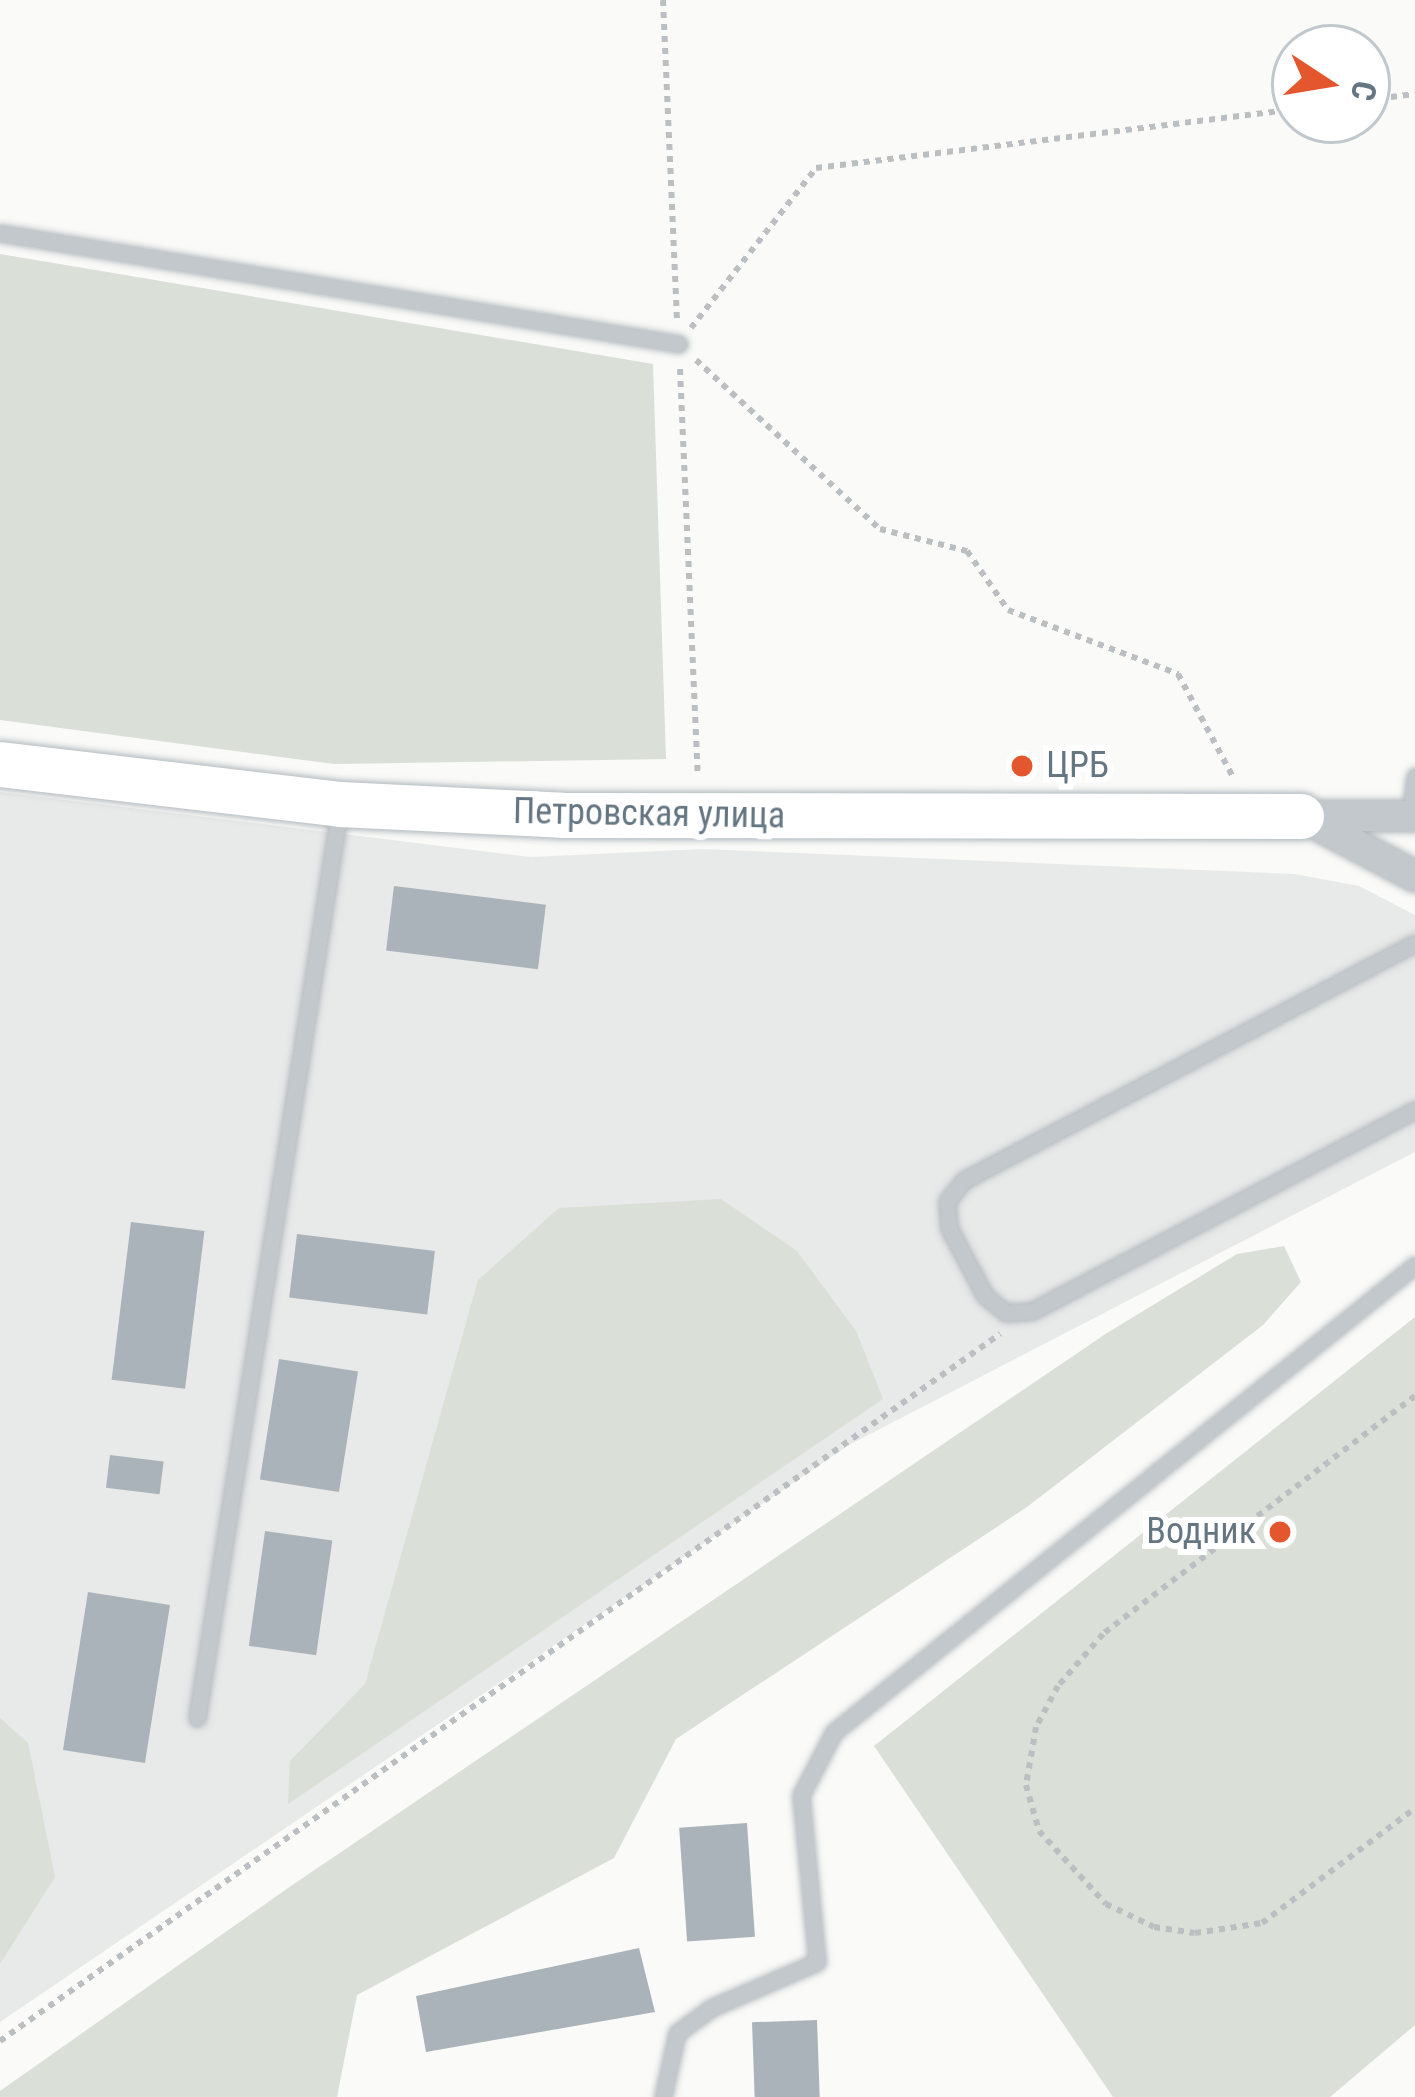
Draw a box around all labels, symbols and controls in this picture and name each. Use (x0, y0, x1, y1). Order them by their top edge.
north arrow (1271, 24, 1391, 144)
text: С (1343, 78, 1385, 104)
place label: ЦРБ (1046, 744, 1109, 788)
marker: ЦРБ (1009, 753, 1035, 779)
street label: Петровская улица (513, 790, 785, 838)
place label: Водник (1146, 1510, 1256, 1554)
marker: Водник (1267, 1519, 1293, 1545)

